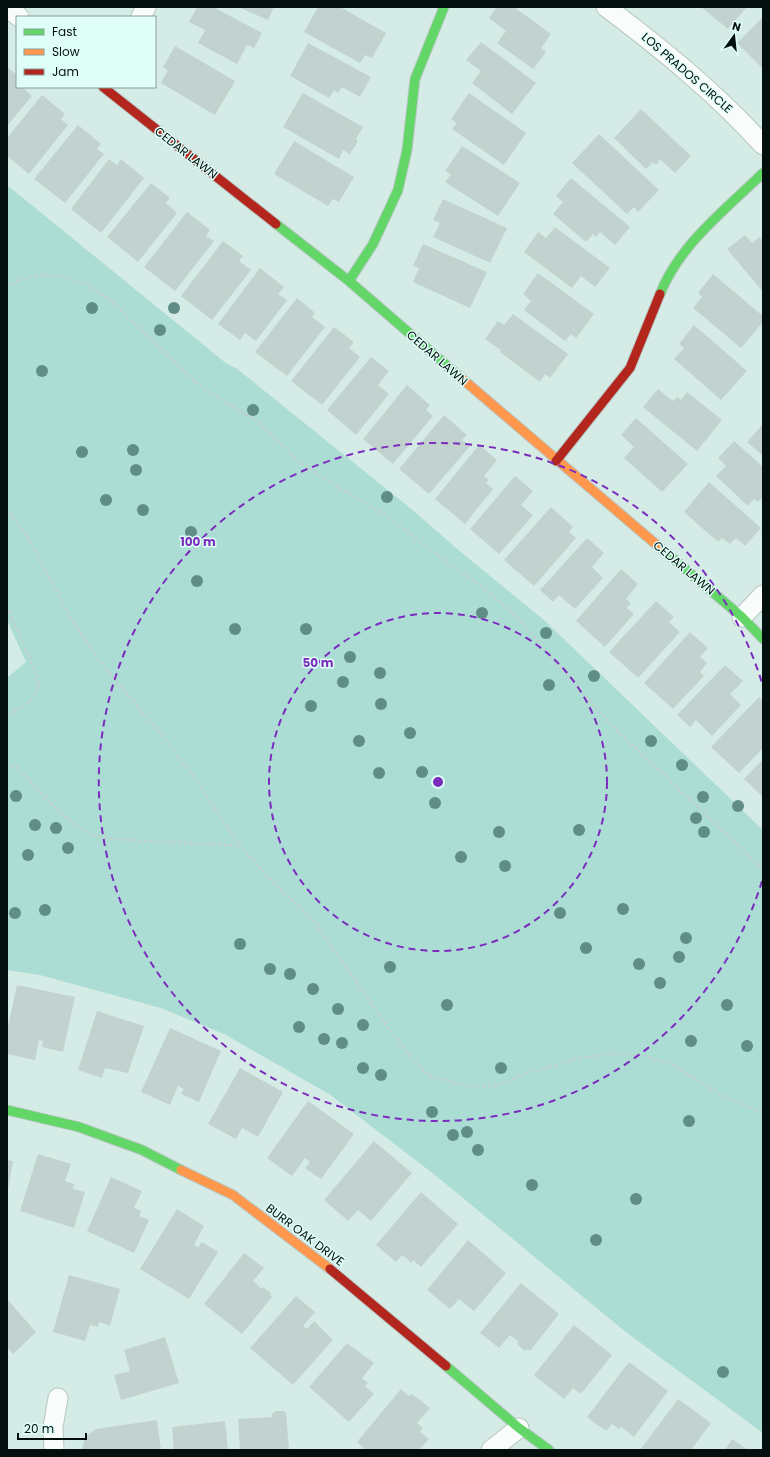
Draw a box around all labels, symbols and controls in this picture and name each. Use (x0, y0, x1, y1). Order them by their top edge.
legend (16, 16, 156, 88)
north arrow (714, 16, 754, 56)
text: N (731, 18, 743, 35)
text: Fast (52, 23, 77, 40)
street label: LOS PRADOS CIRCLE (638, 28, 736, 117)
text: Slow (52, 43, 80, 60)
text: Jam (52, 63, 79, 80)
street label: CEDAR LAWN (151, 123, 221, 183)
street label: CEDAR LAWN (403, 326, 472, 389)
text: 100 m (180, 533, 216, 550)
street label: CEDAR LAWN (650, 537, 719, 599)
text: 50 m (303, 654, 334, 671)
centre of rings (431, 775, 445, 789)
street label: BURR OAK DRIVE (263, 1199, 348, 1270)
scale bar (18, 1415, 86, 1441)
text: 20 m (24, 1420, 54, 1437)

